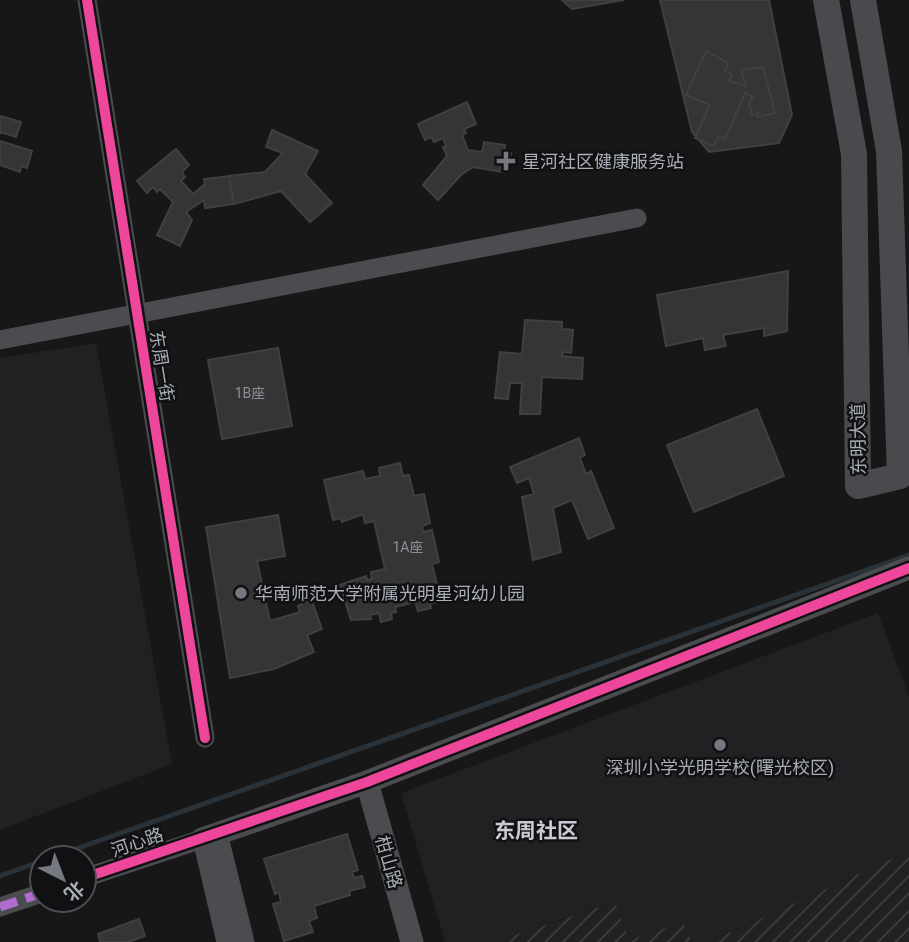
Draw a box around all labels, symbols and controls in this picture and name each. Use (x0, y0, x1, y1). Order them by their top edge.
marker: 星河社区健康服务站 (496, 151, 516, 171)
place label: 星河社区健康服务站 (522, 151, 684, 172)
street label: 东周一街 (146, 329, 178, 403)
house number: 1B座 (235, 385, 265, 401)
street label: 东明大道 (847, 403, 869, 475)
house number: 1A座 (392, 539, 424, 555)
place label: 华南师范大学附属光明星河幼儿园 (255, 583, 525, 604)
marker: 华南师范大学附属光明星河幼儿园 (233, 585, 249, 601)
marker: 深圳小学光明学校(曙光校区) (712, 737, 728, 753)
place label: 深圳小学光明学校(曙光校区) (606, 757, 834, 779)
district label: 东周社区 (494, 819, 578, 843)
street label: 河心路 (108, 823, 166, 861)
street label: 柑山路 (371, 833, 407, 891)
north arrow (28, 844, 98, 914)
text: 北 (59, 876, 89, 906)

